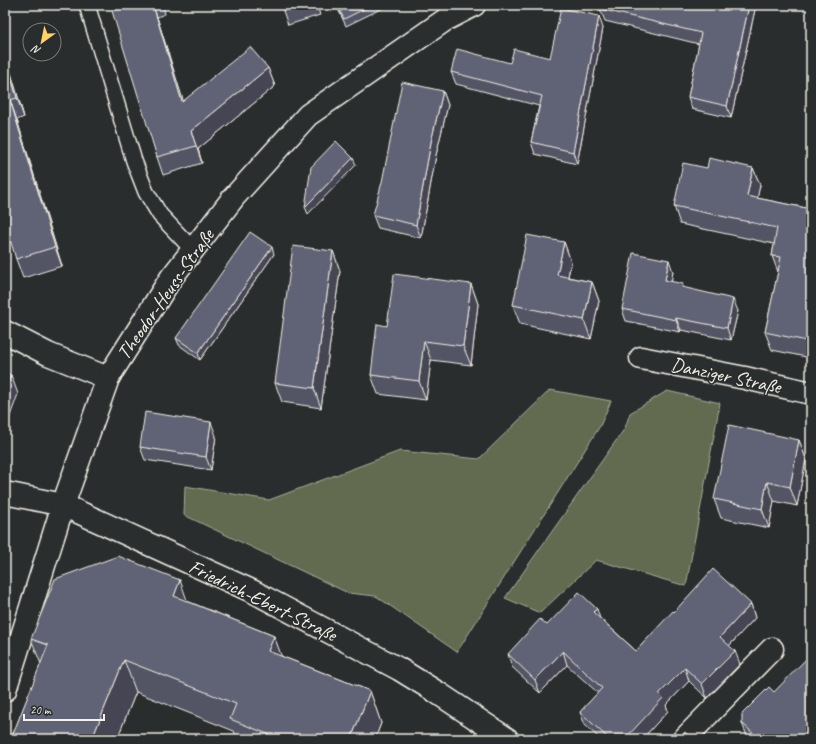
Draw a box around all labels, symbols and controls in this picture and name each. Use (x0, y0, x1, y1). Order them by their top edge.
north arrow (22, 22, 62, 62)
text: N (28, 41, 43, 58)
street label: Theodor-Heuss-Straße (111, 223, 221, 364)
street label: Danziger Straße (669, 352, 785, 400)
street label: Friedrich-Ebert-Straße (185, 554, 342, 648)
scale bar (24, 696, 104, 722)
text: 20 m (30, 702, 52, 718)

